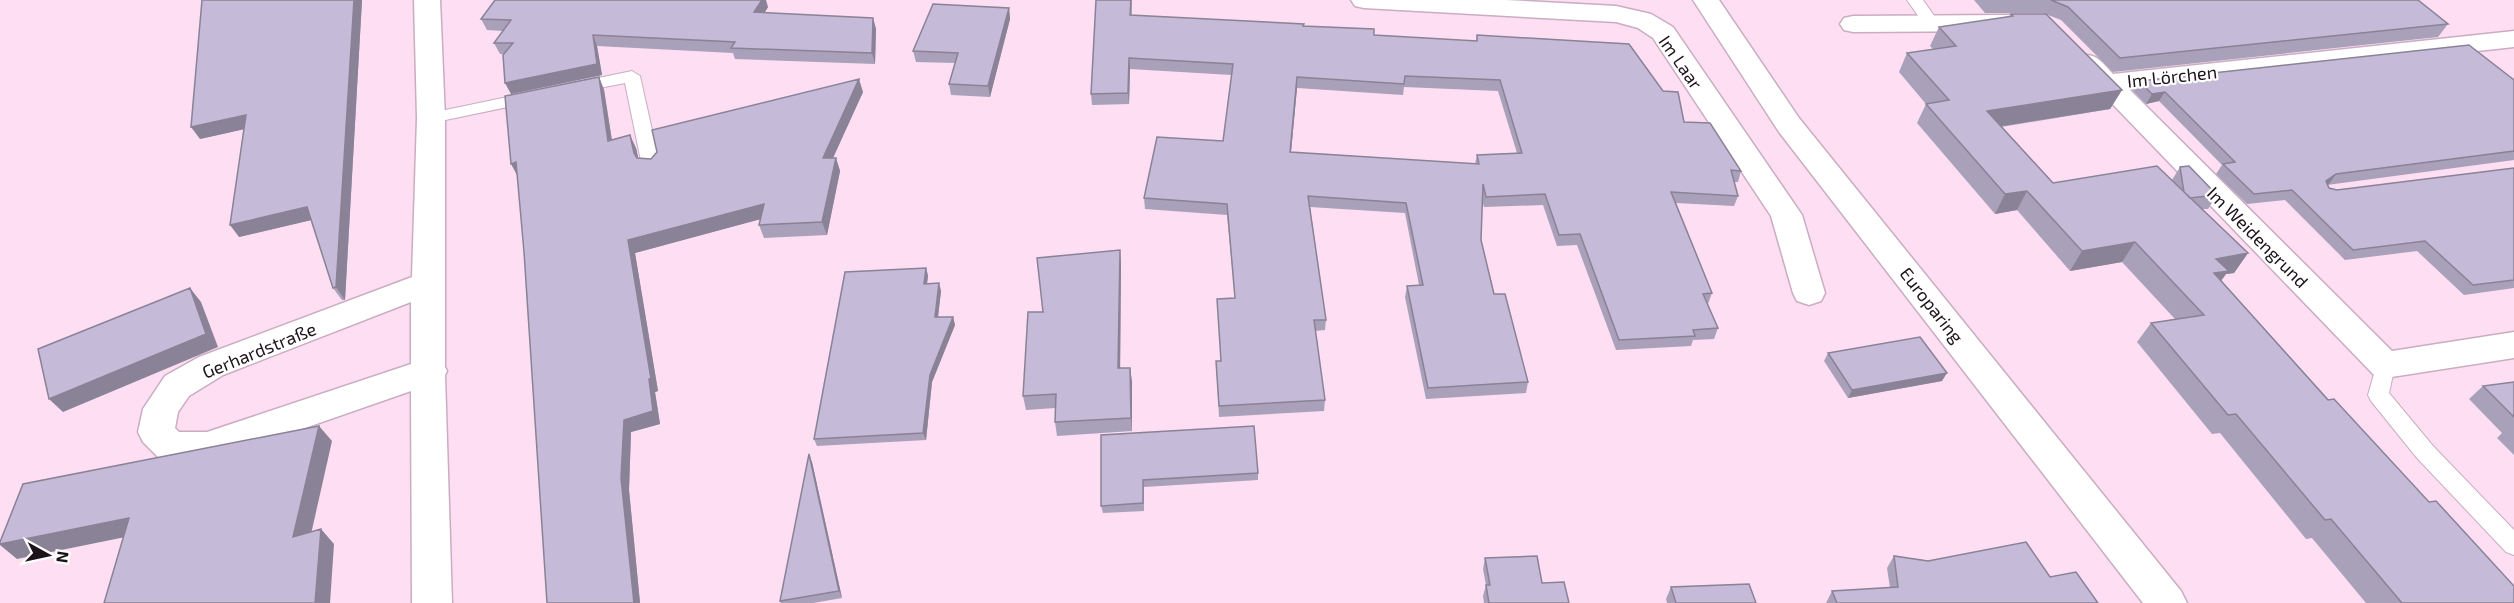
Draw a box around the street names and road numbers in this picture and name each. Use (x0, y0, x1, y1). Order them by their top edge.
street label: Im Laar (1655, 31, 1707, 93)
street label: Im Lörchen (2126, 60, 2218, 92)
street label: Im Weidengrund (2203, 182, 2313, 292)
street label: Europaring (1896, 263, 1968, 347)
street label: Gerhardstraße (199, 317, 319, 383)

